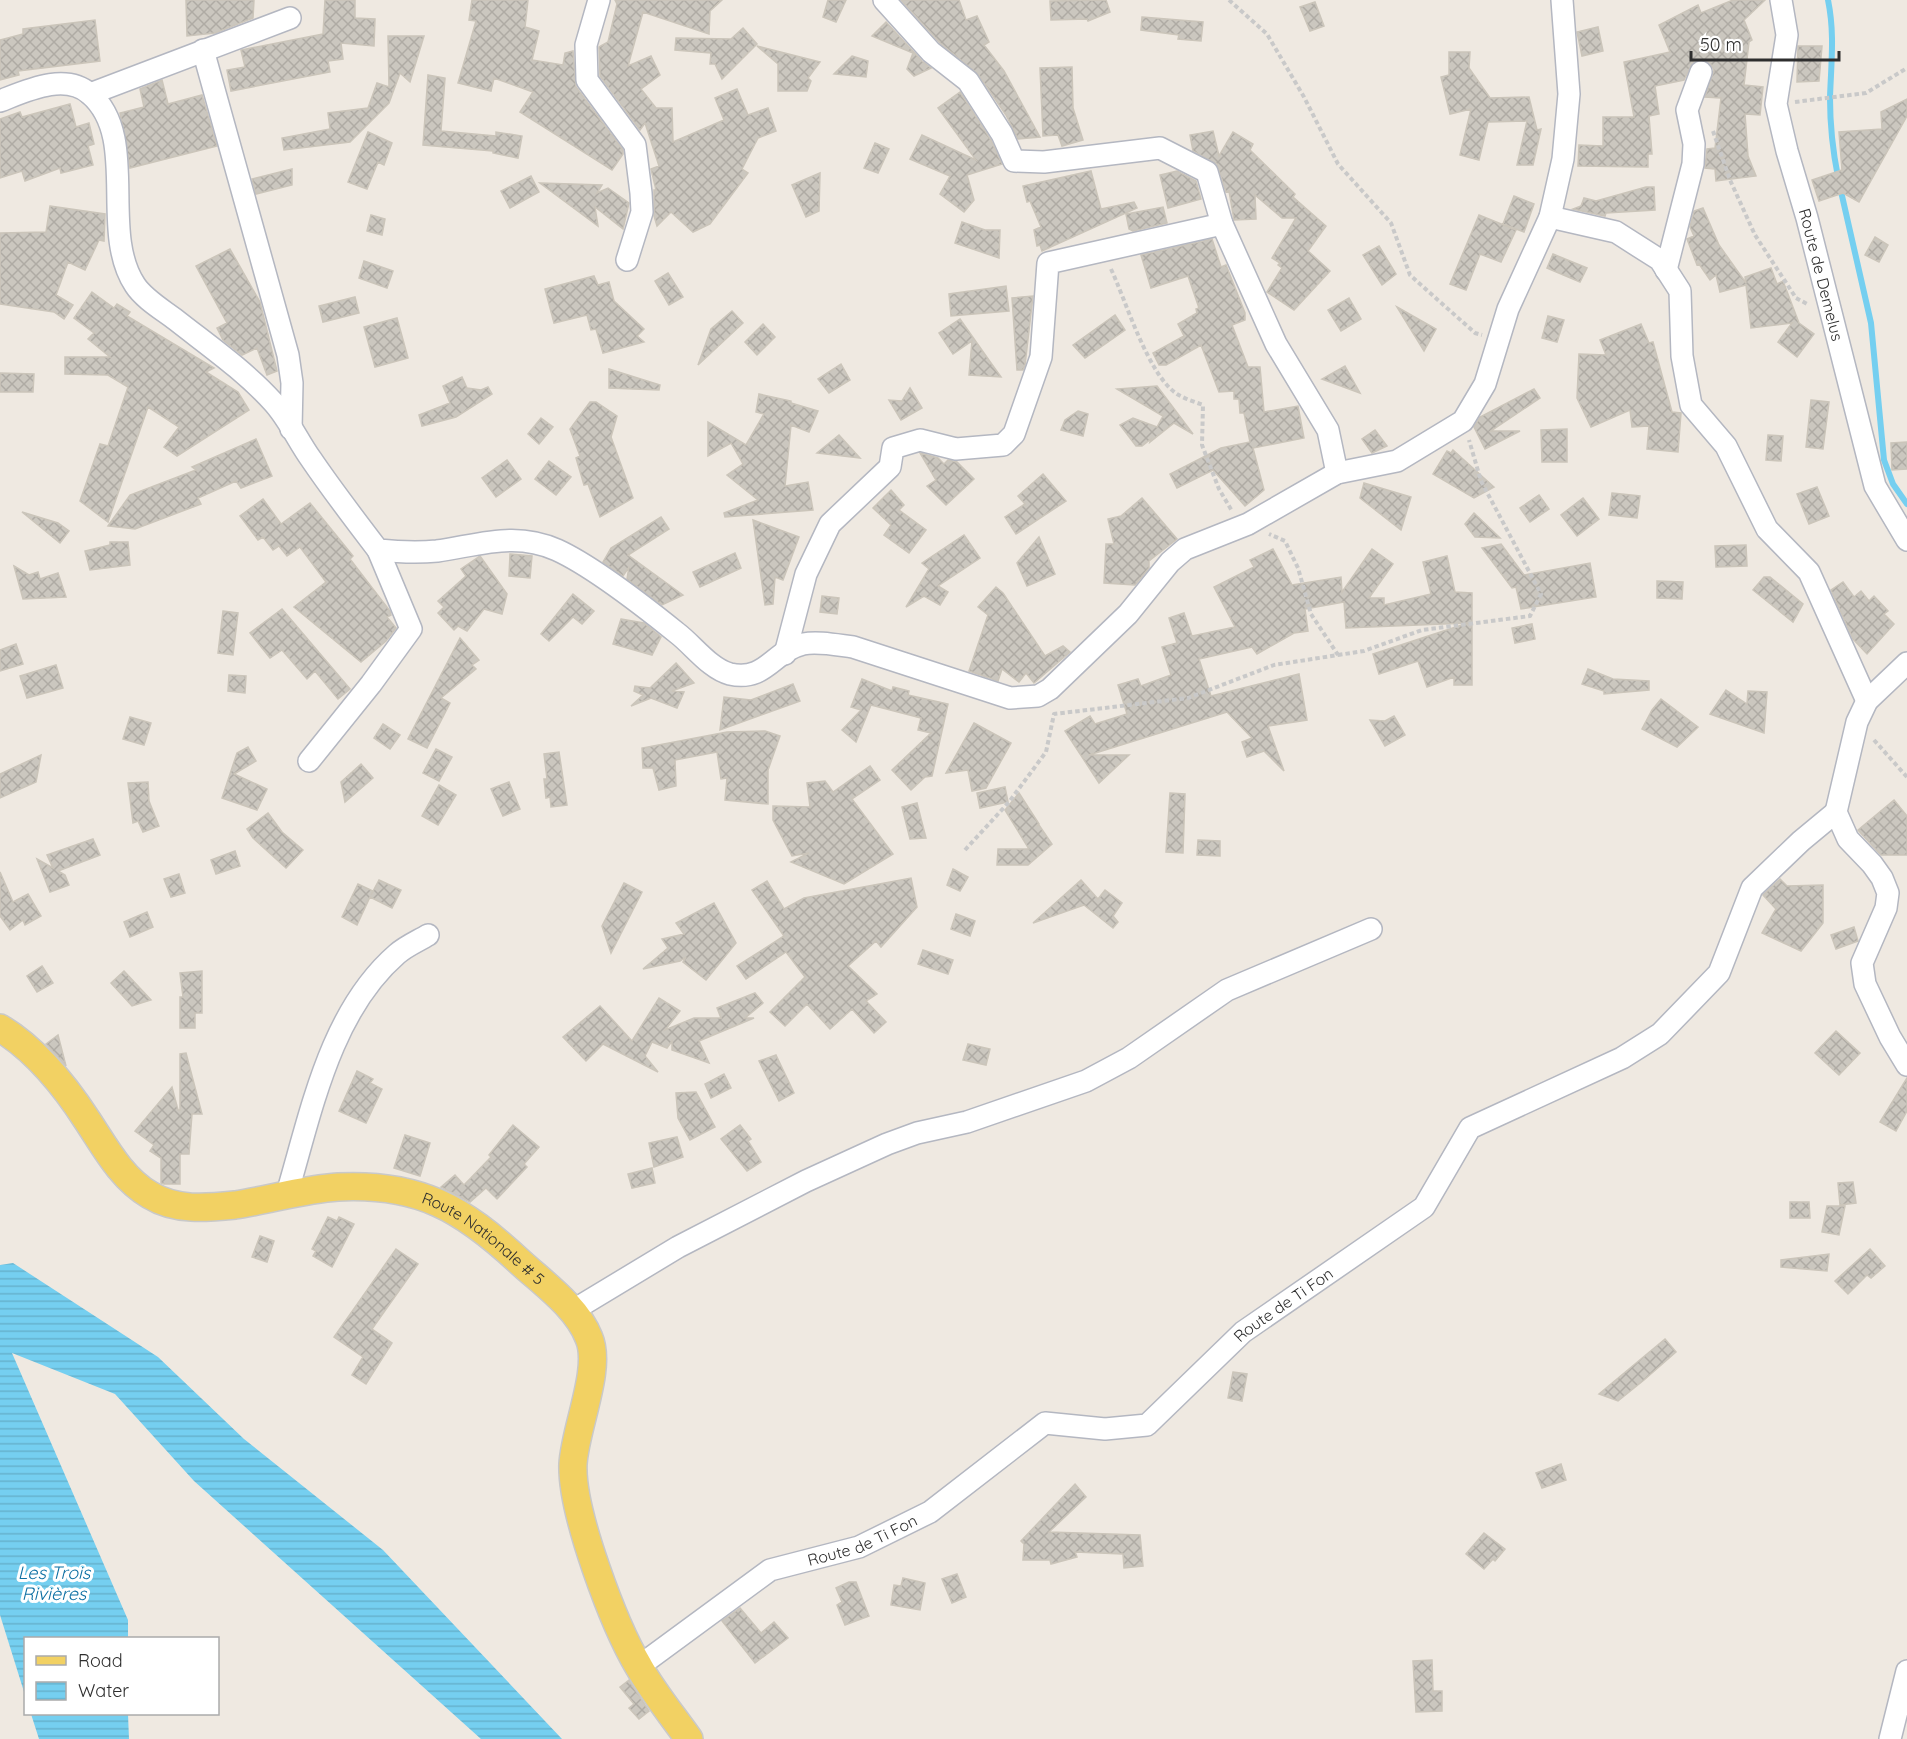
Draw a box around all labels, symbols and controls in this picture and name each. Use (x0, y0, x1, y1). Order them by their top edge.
scale bar (1691, 24, 1840, 62)
text: 50 m (1700, 33, 1742, 56)
street label: Route de Demelus (1795, 206, 1848, 343)
street label: Route Nationale # 5 (419, 1187, 549, 1289)
street label: Route de Ti Fon (1229, 1263, 1337, 1346)
street label: Route de Ti Fon (805, 1510, 920, 1570)
water label: Les Trois Rivières (18, 1561, 92, 1605)
legend (24, 1637, 219, 1715)
text: Road (78, 1649, 123, 1672)
text: Water (78, 1679, 129, 1702)

